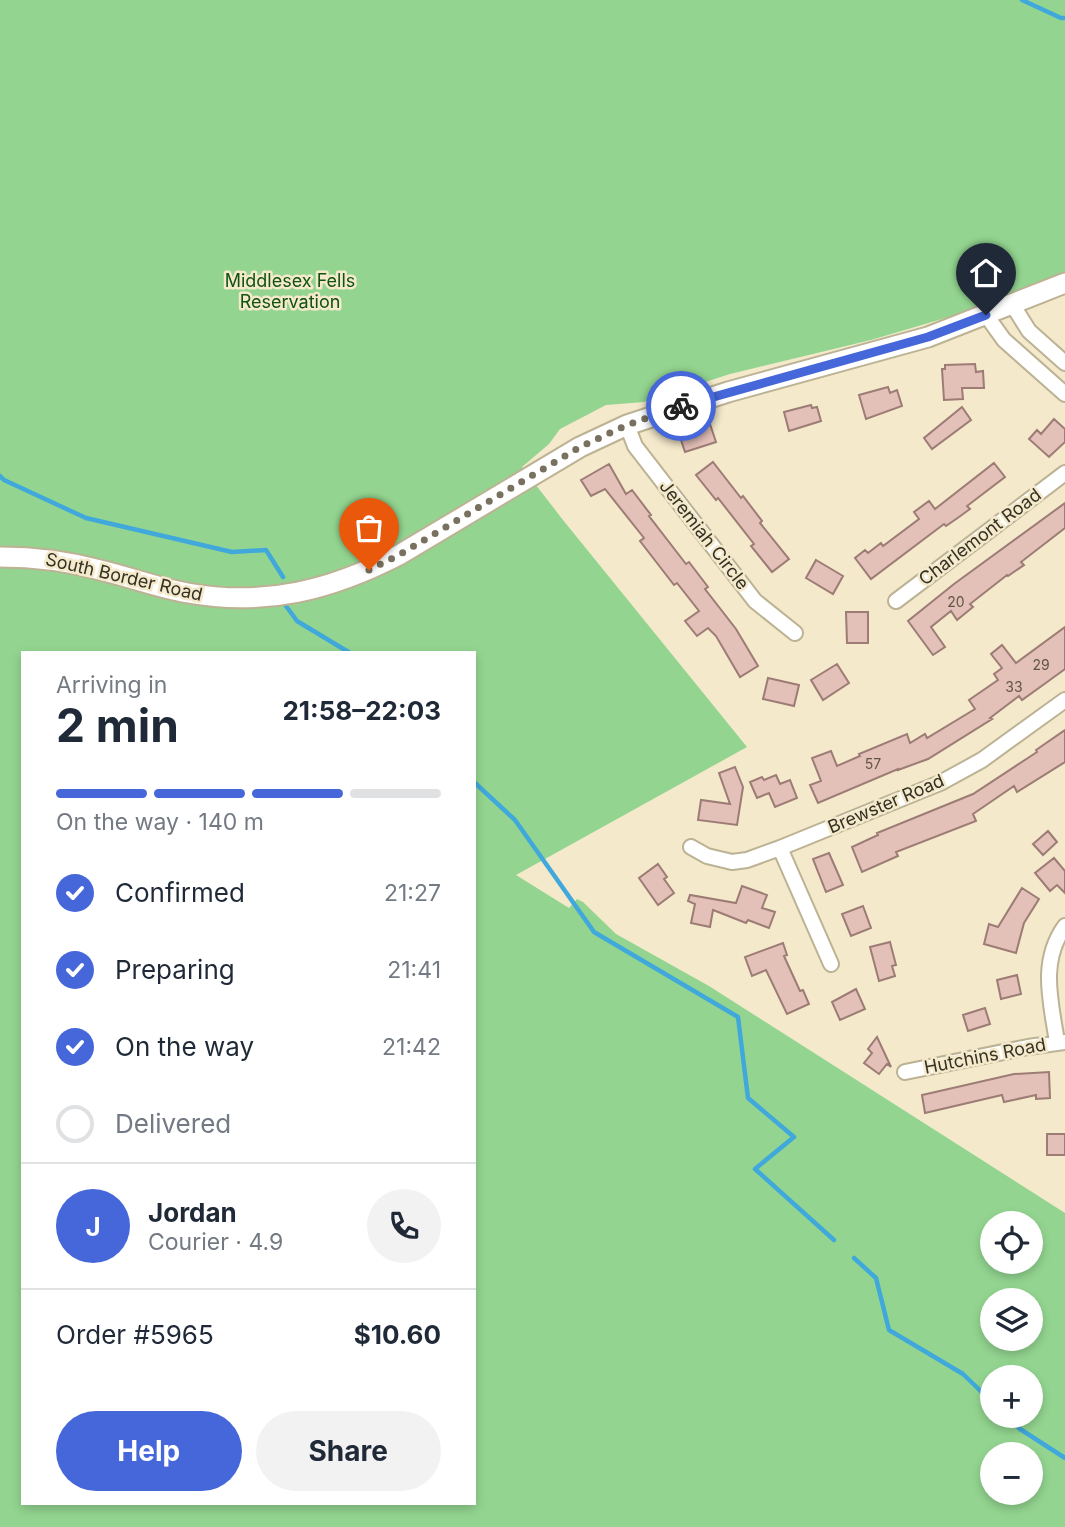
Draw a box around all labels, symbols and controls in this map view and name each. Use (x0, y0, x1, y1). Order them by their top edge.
pin (956, 243, 1016, 315)
icon: home (967, 254, 1005, 292)
park label: Middlesex Fells Reservation (225, 270, 355, 312)
courier (646, 371, 716, 441)
icon: bike (662, 387, 700, 425)
street label: Jeremiah Circle (655, 476, 754, 593)
street label: Charlemont Road (915, 484, 1045, 589)
pin (339, 498, 399, 570)
icon: bag (350, 509, 388, 547)
street label: South Border Road (44, 548, 205, 605)
house number: 20 (947, 593, 965, 610)
house number: 29 (1032, 656, 1050, 673)
text: Arriving in (56, 671, 167, 699)
house number: 33 (1005, 678, 1023, 695)
text: 21:58–22:03 (282, 695, 441, 726)
text: 2 min (56, 697, 179, 753)
house number: 57 (865, 755, 881, 772)
street label: Brewster Road (825, 770, 947, 837)
text: On the way · 140 m (56, 808, 264, 836)
icon: check (56, 874, 94, 912)
text: Confirmed (115, 877, 245, 908)
text: 21:27 (384, 879, 441, 907)
icon: check (56, 951, 94, 989)
text: Preparing (115, 954, 235, 985)
text: 21:41 (387, 956, 441, 984)
icon: check (56, 1028, 94, 1066)
text: On the way (115, 1031, 254, 1062)
text: 21:42 (382, 1033, 441, 1061)
street label: Hutchins Road (922, 1033, 1048, 1078)
text: Delivered (115, 1108, 231, 1139)
button: phone (367, 1189, 441, 1263)
text: Jordan (148, 1197, 237, 1228)
text: J (85, 1211, 101, 1242)
map controls (980, 1211, 1043, 1505)
button: locate (980, 1211, 1043, 1274)
text: Courier · 4.9 (148, 1228, 283, 1256)
button: layers (980, 1288, 1043, 1351)
text: Order #5965 (56, 1319, 214, 1350)
text: $10.60 (354, 1319, 441, 1350)
button: + (980, 1365, 1043, 1428)
button: Help (56, 1411, 242, 1491)
button: Share (256, 1411, 441, 1491)
button: − (980, 1442, 1043, 1505)

